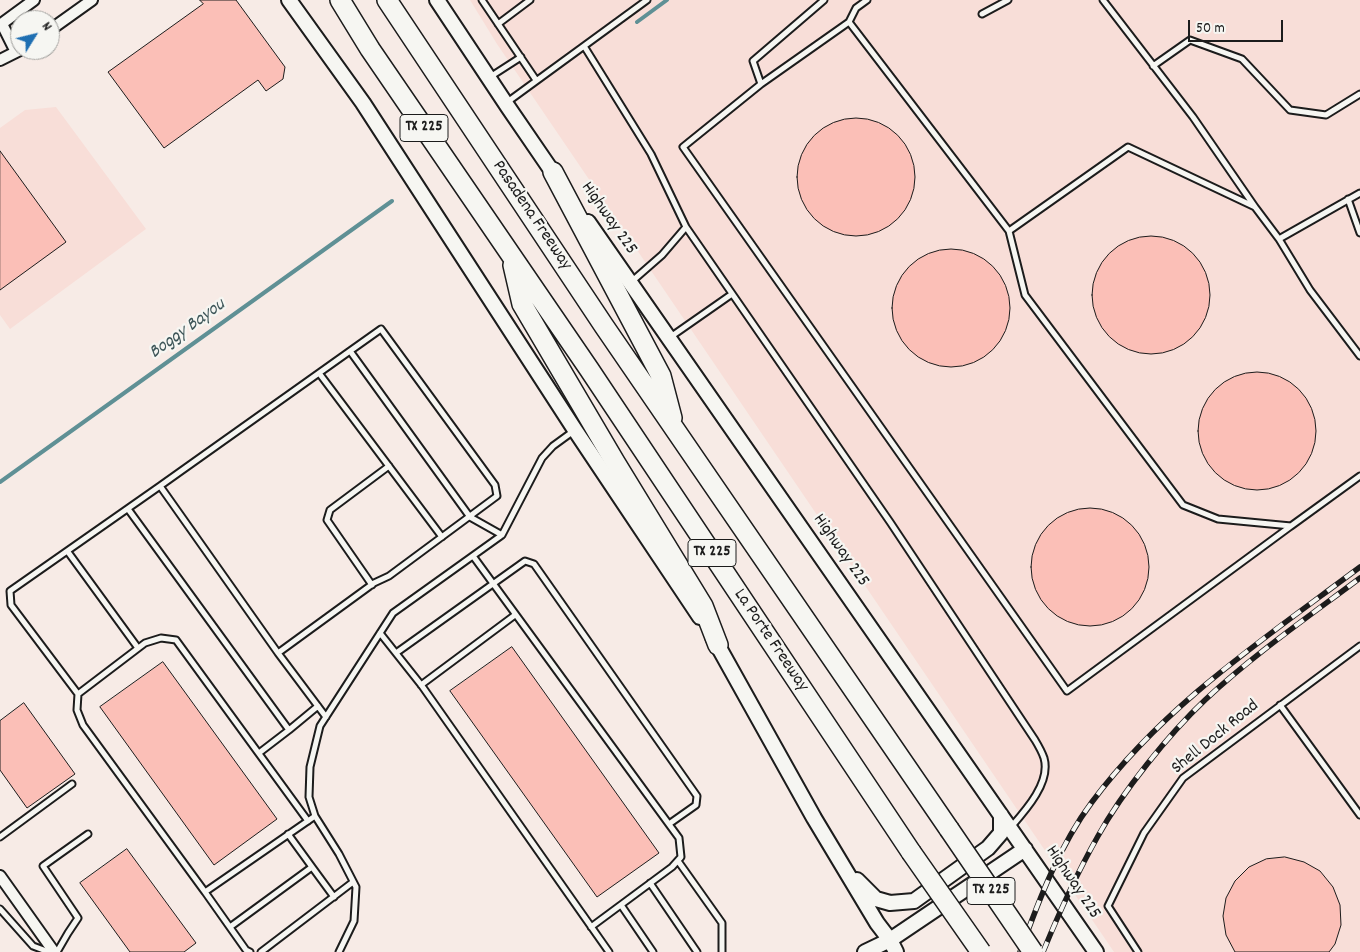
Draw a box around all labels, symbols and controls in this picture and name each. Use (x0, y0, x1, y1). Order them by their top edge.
north arrow (10, 10, 60, 60)
scale bar (1190, 10, 1285, 42)
text: N (36, 18, 56, 35)
text: 50 m (1196, 18, 1225, 40)
road number: TX 225 (400, 115, 448, 142)
street label: Pasadena Freeway (486, 157, 576, 275)
street label: Highway 225 (575, 178, 641, 260)
water label: Boggy Bayou (146, 295, 230, 365)
street label: Highway 225 (807, 510, 873, 592)
road number: TX 225 (688, 540, 736, 566)
street label: La Porte Freeway (728, 585, 812, 697)
street label: Shell Dock Road (1168, 696, 1264, 780)
street label: Highway 225 (1040, 842, 1104, 924)
road number: TX 225 (967, 878, 1015, 904)

